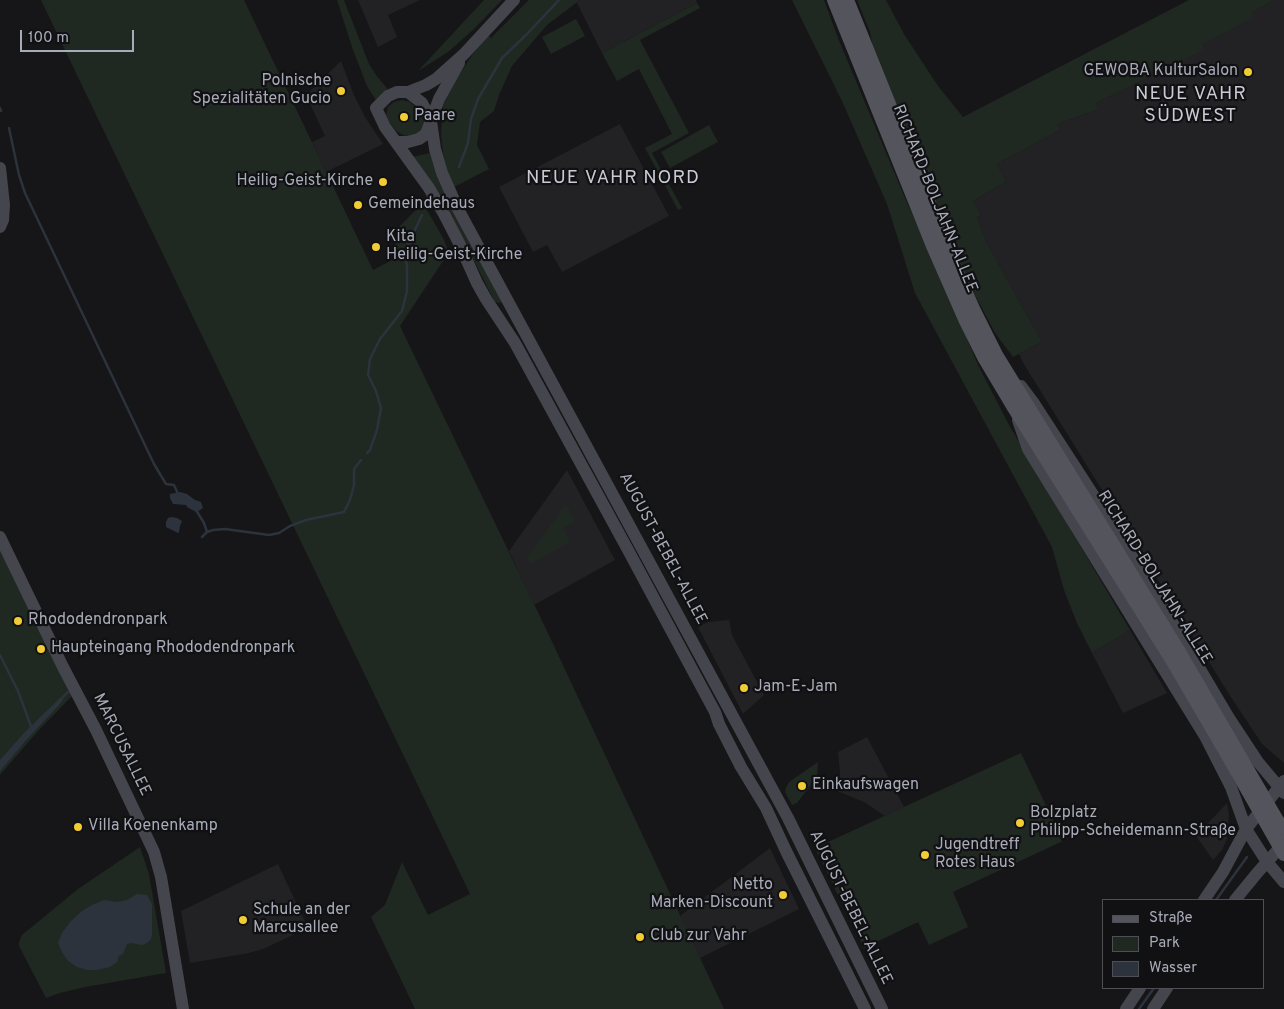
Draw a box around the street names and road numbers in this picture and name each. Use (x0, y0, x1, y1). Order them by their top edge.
street label: RICHARD-BOLJAHN-ALLEE (887, 102, 981, 296)
street label: AUGUST-BEBEL-ALLEE (614, 470, 710, 628)
street label: RICHARD-BOLJAHN-ALLEE (1093, 488, 1215, 668)
street label: MARCUSALLEE (88, 691, 154, 799)
street label: AUGUST-BEBEL-ALLEE (804, 828, 896, 988)

